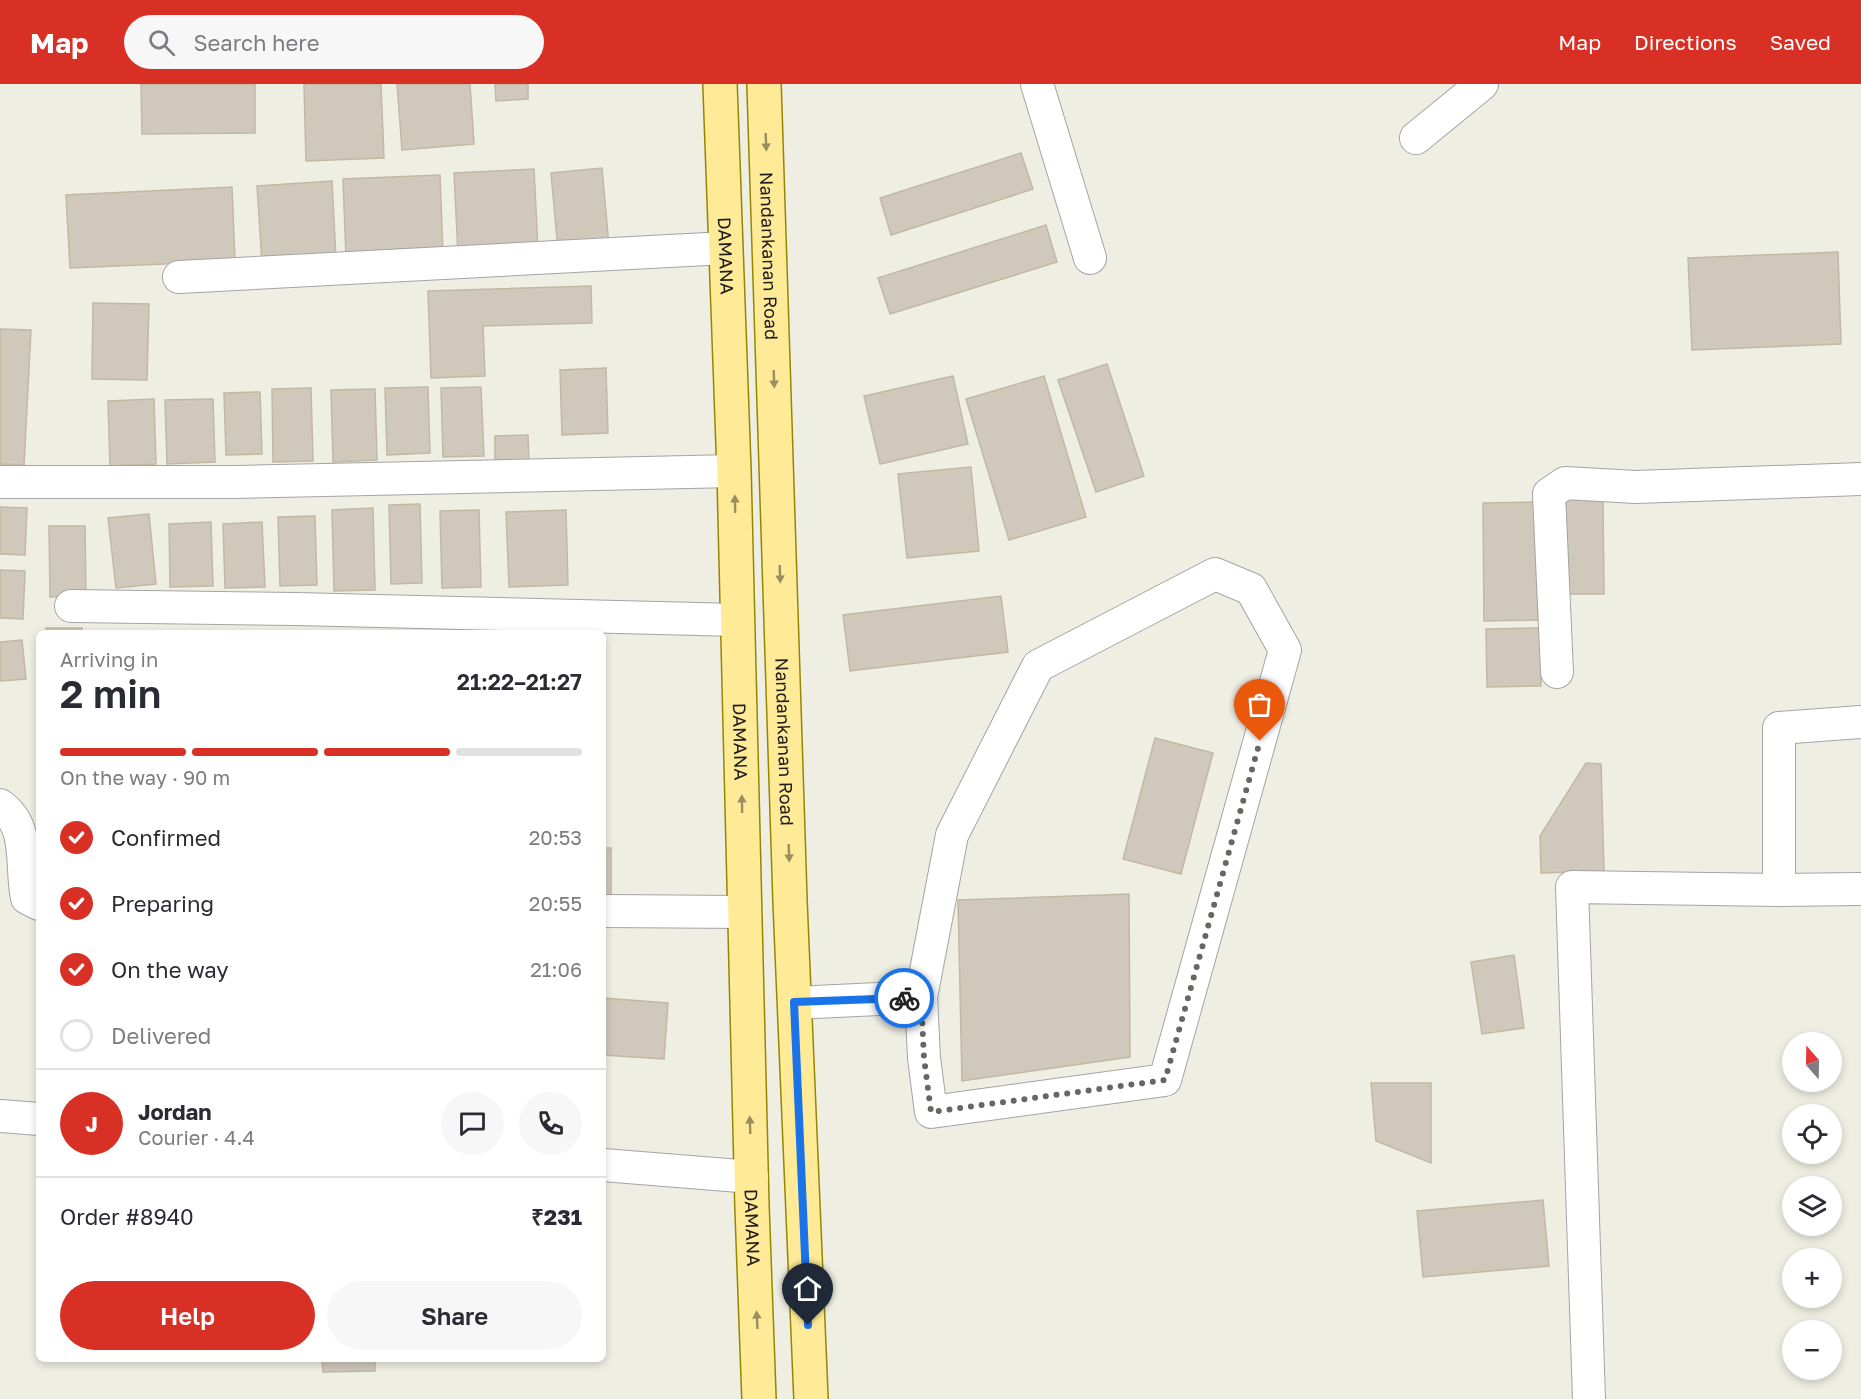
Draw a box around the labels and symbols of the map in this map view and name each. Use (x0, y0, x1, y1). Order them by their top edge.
one-way arrow (761, 133, 771, 152)
street label: Nandankanan Road (756, 171, 783, 340)
street label: DAMANA (714, 217, 739, 295)
one-way arrow (769, 370, 778, 389)
one-way arrow (730, 494, 740, 513)
one-way arrow (775, 565, 784, 584)
street label: Nandankanan Road (771, 657, 799, 826)
pin (1234, 679, 1285, 741)
street label: DAMANA (729, 703, 753, 781)
one-way arrow (737, 794, 747, 813)
one-way arrow (784, 844, 793, 863)
courier (874, 968, 934, 1028)
north arrow (1782, 1032, 1842, 1092)
one-way arrow (745, 1115, 755, 1134)
street label: DAMANA (741, 1188, 765, 1267)
pin (782, 1263, 833, 1325)
one-way arrow (752, 1310, 761, 1329)

